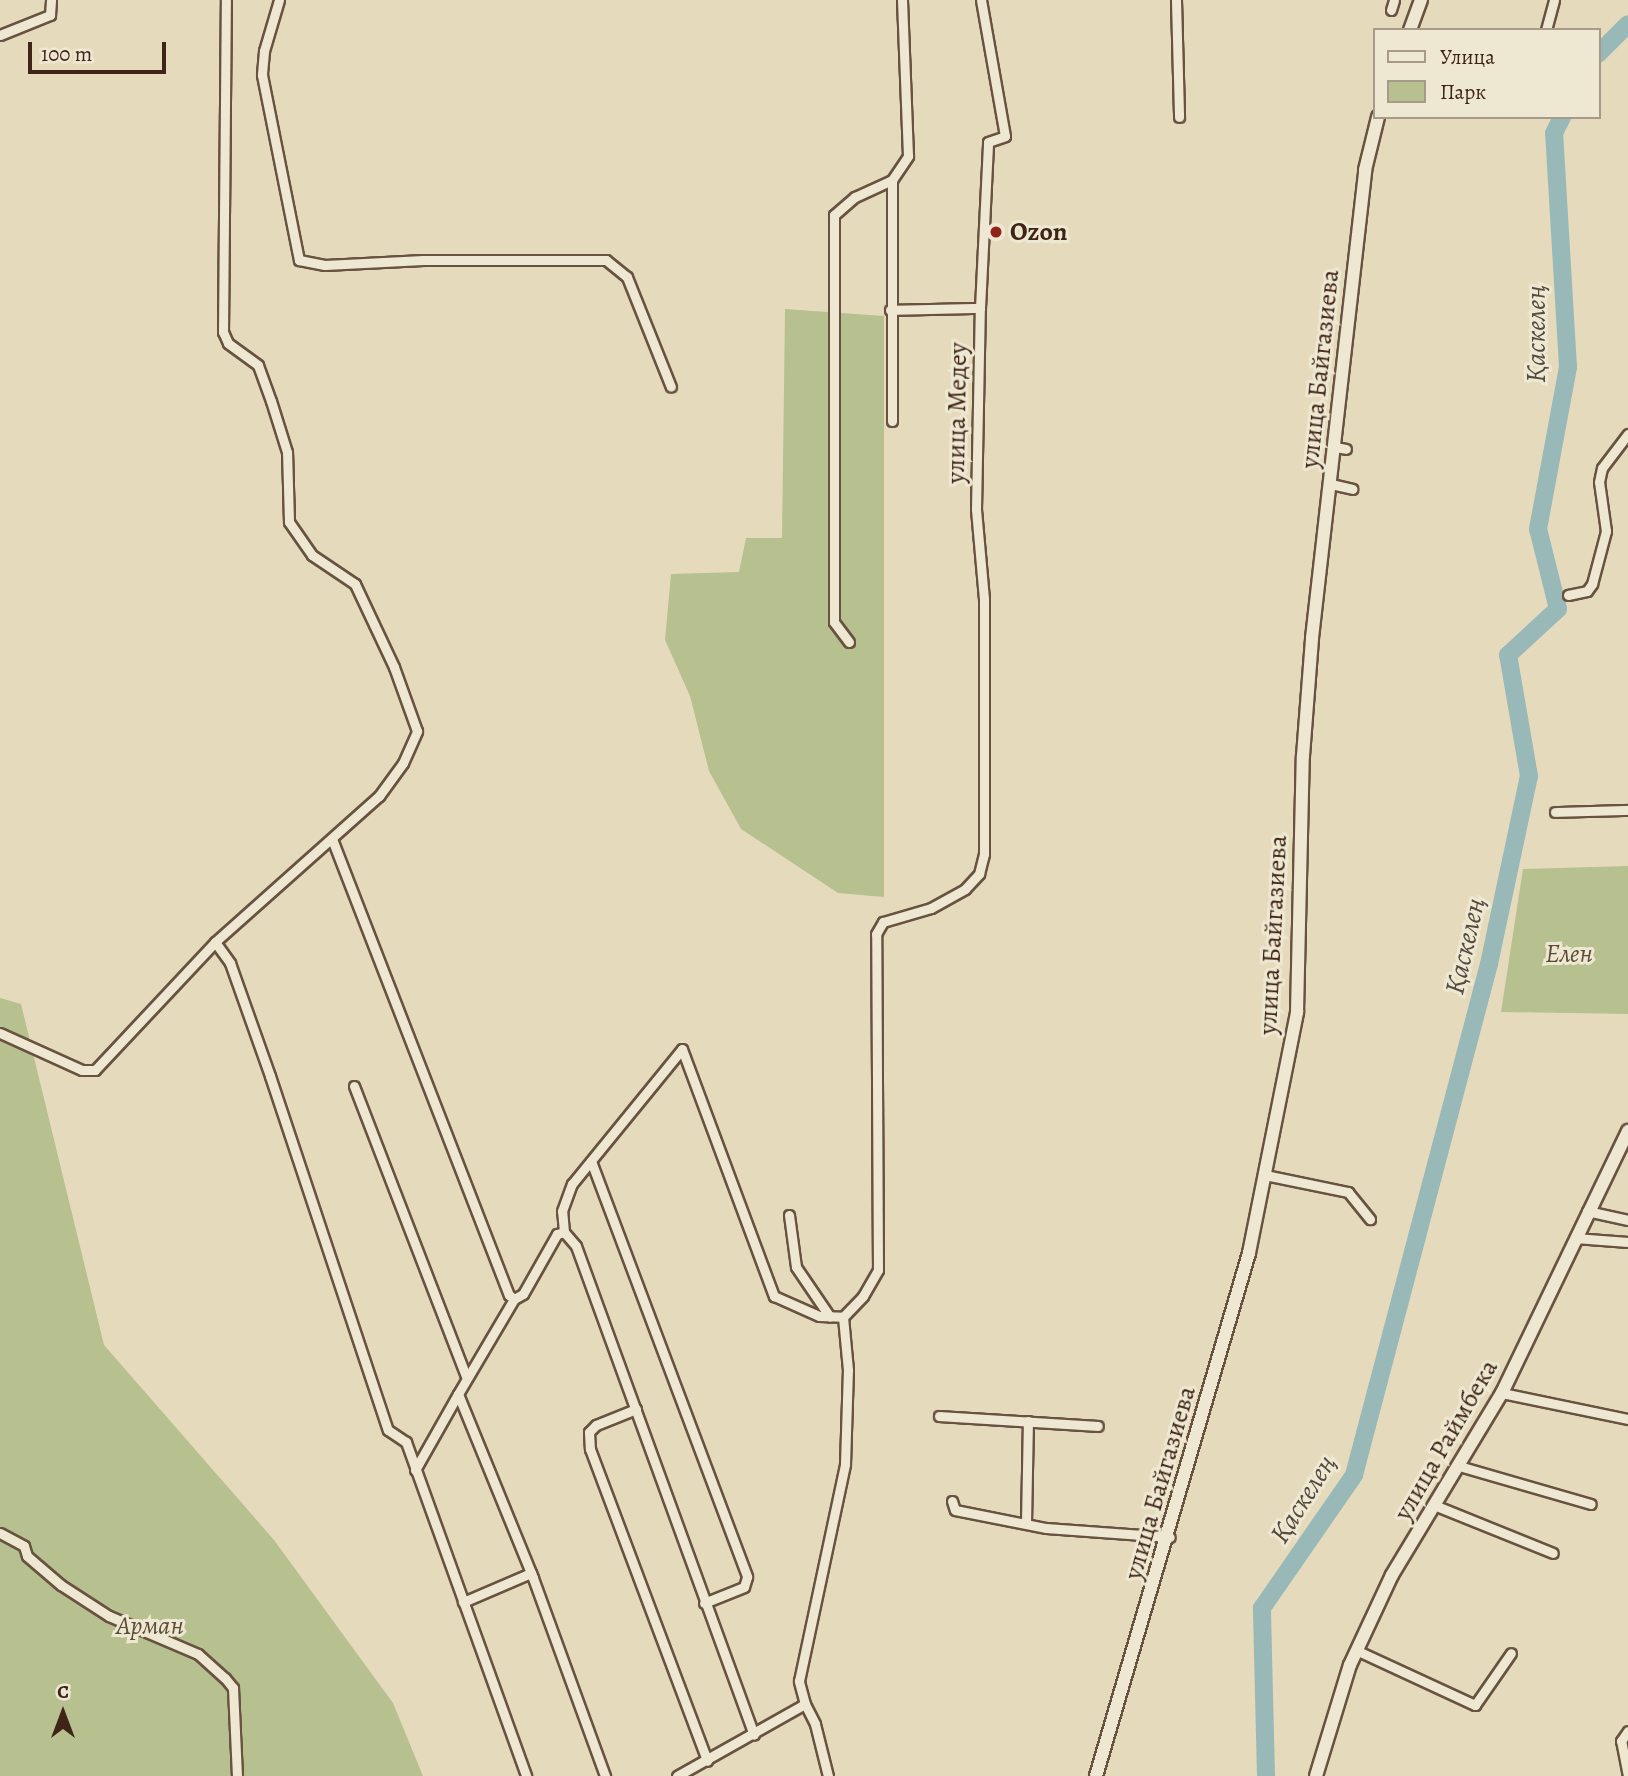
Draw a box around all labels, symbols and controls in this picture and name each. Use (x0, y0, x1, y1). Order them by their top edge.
scale bar (32, 28, 170, 72)
legend (1372, 28, 1600, 119)
text: 100 m (41, 40, 92, 68)
text: Улица (1440, 43, 1495, 71)
text: Парк (1440, 78, 1486, 106)
place label: Ozon (1010, 216, 1067, 248)
marker: Ozon (988, 224, 1004, 240)
street label: улица Байгазиева (1294, 268, 1346, 470)
water label: Қаскелең (1519, 285, 1553, 383)
street label: улица Медеу (940, 342, 974, 484)
street label: улица Байгазиева (1252, 834, 1294, 1036)
water label: Қаскелең (1438, 895, 1492, 997)
park label: Елен (1545, 938, 1593, 970)
street label: улица Раймбека (1387, 1354, 1505, 1526)
street label: улица Байгазиева (1117, 1383, 1203, 1583)
water label: Қаскелең (1263, 1449, 1343, 1549)
park label: Арман (116, 1610, 184, 1642)
north arrow (28, 1678, 98, 1748)
text: С (57, 1679, 69, 1705)

